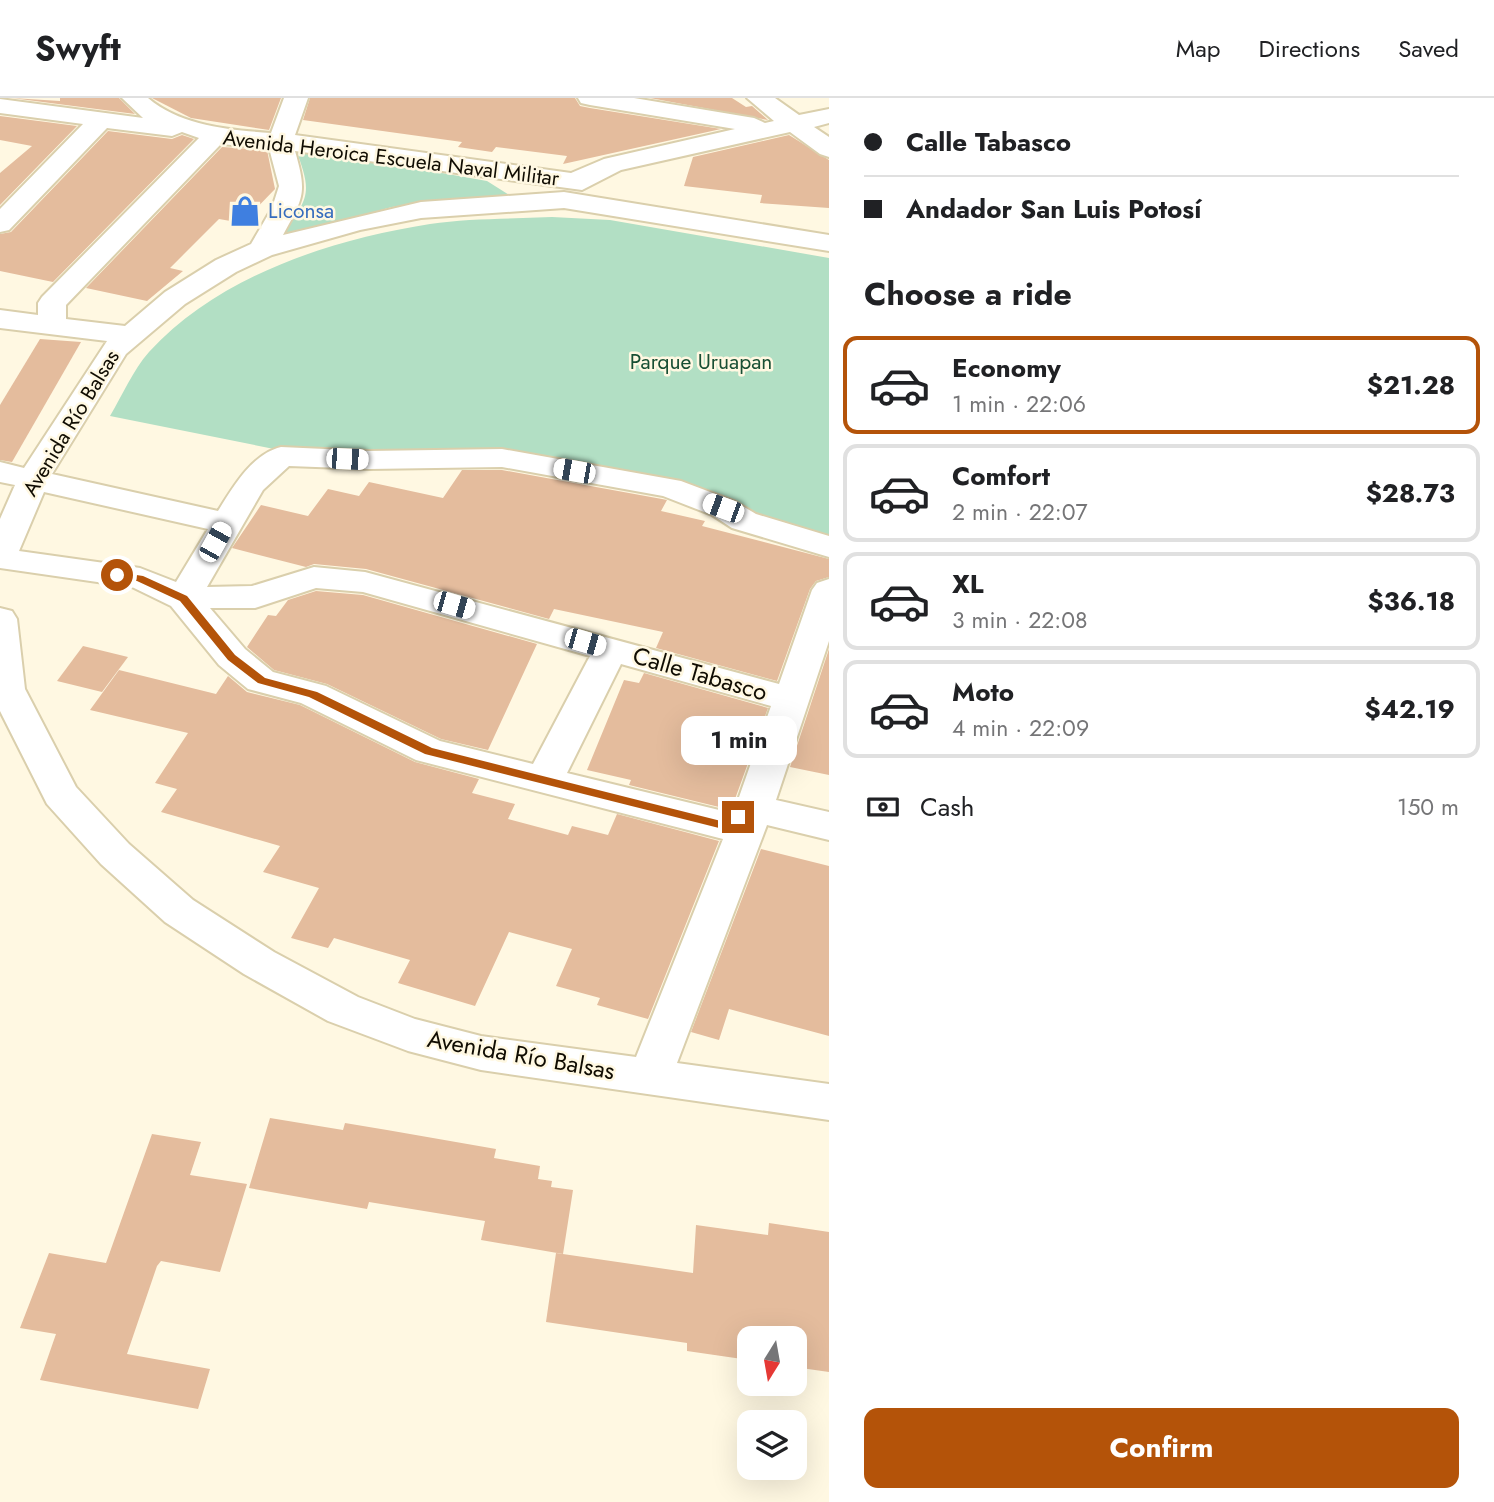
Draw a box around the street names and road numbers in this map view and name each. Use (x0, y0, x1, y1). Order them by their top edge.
street label: Avenida Heroica Escuela Naval Militar (221, 122, 562, 194)
street label: Avenida Río Balsas (15, 344, 127, 502)
street label: Calle Tabasco (629, 638, 771, 709)
street label: Avenida Río Balsas (425, 1021, 618, 1088)

